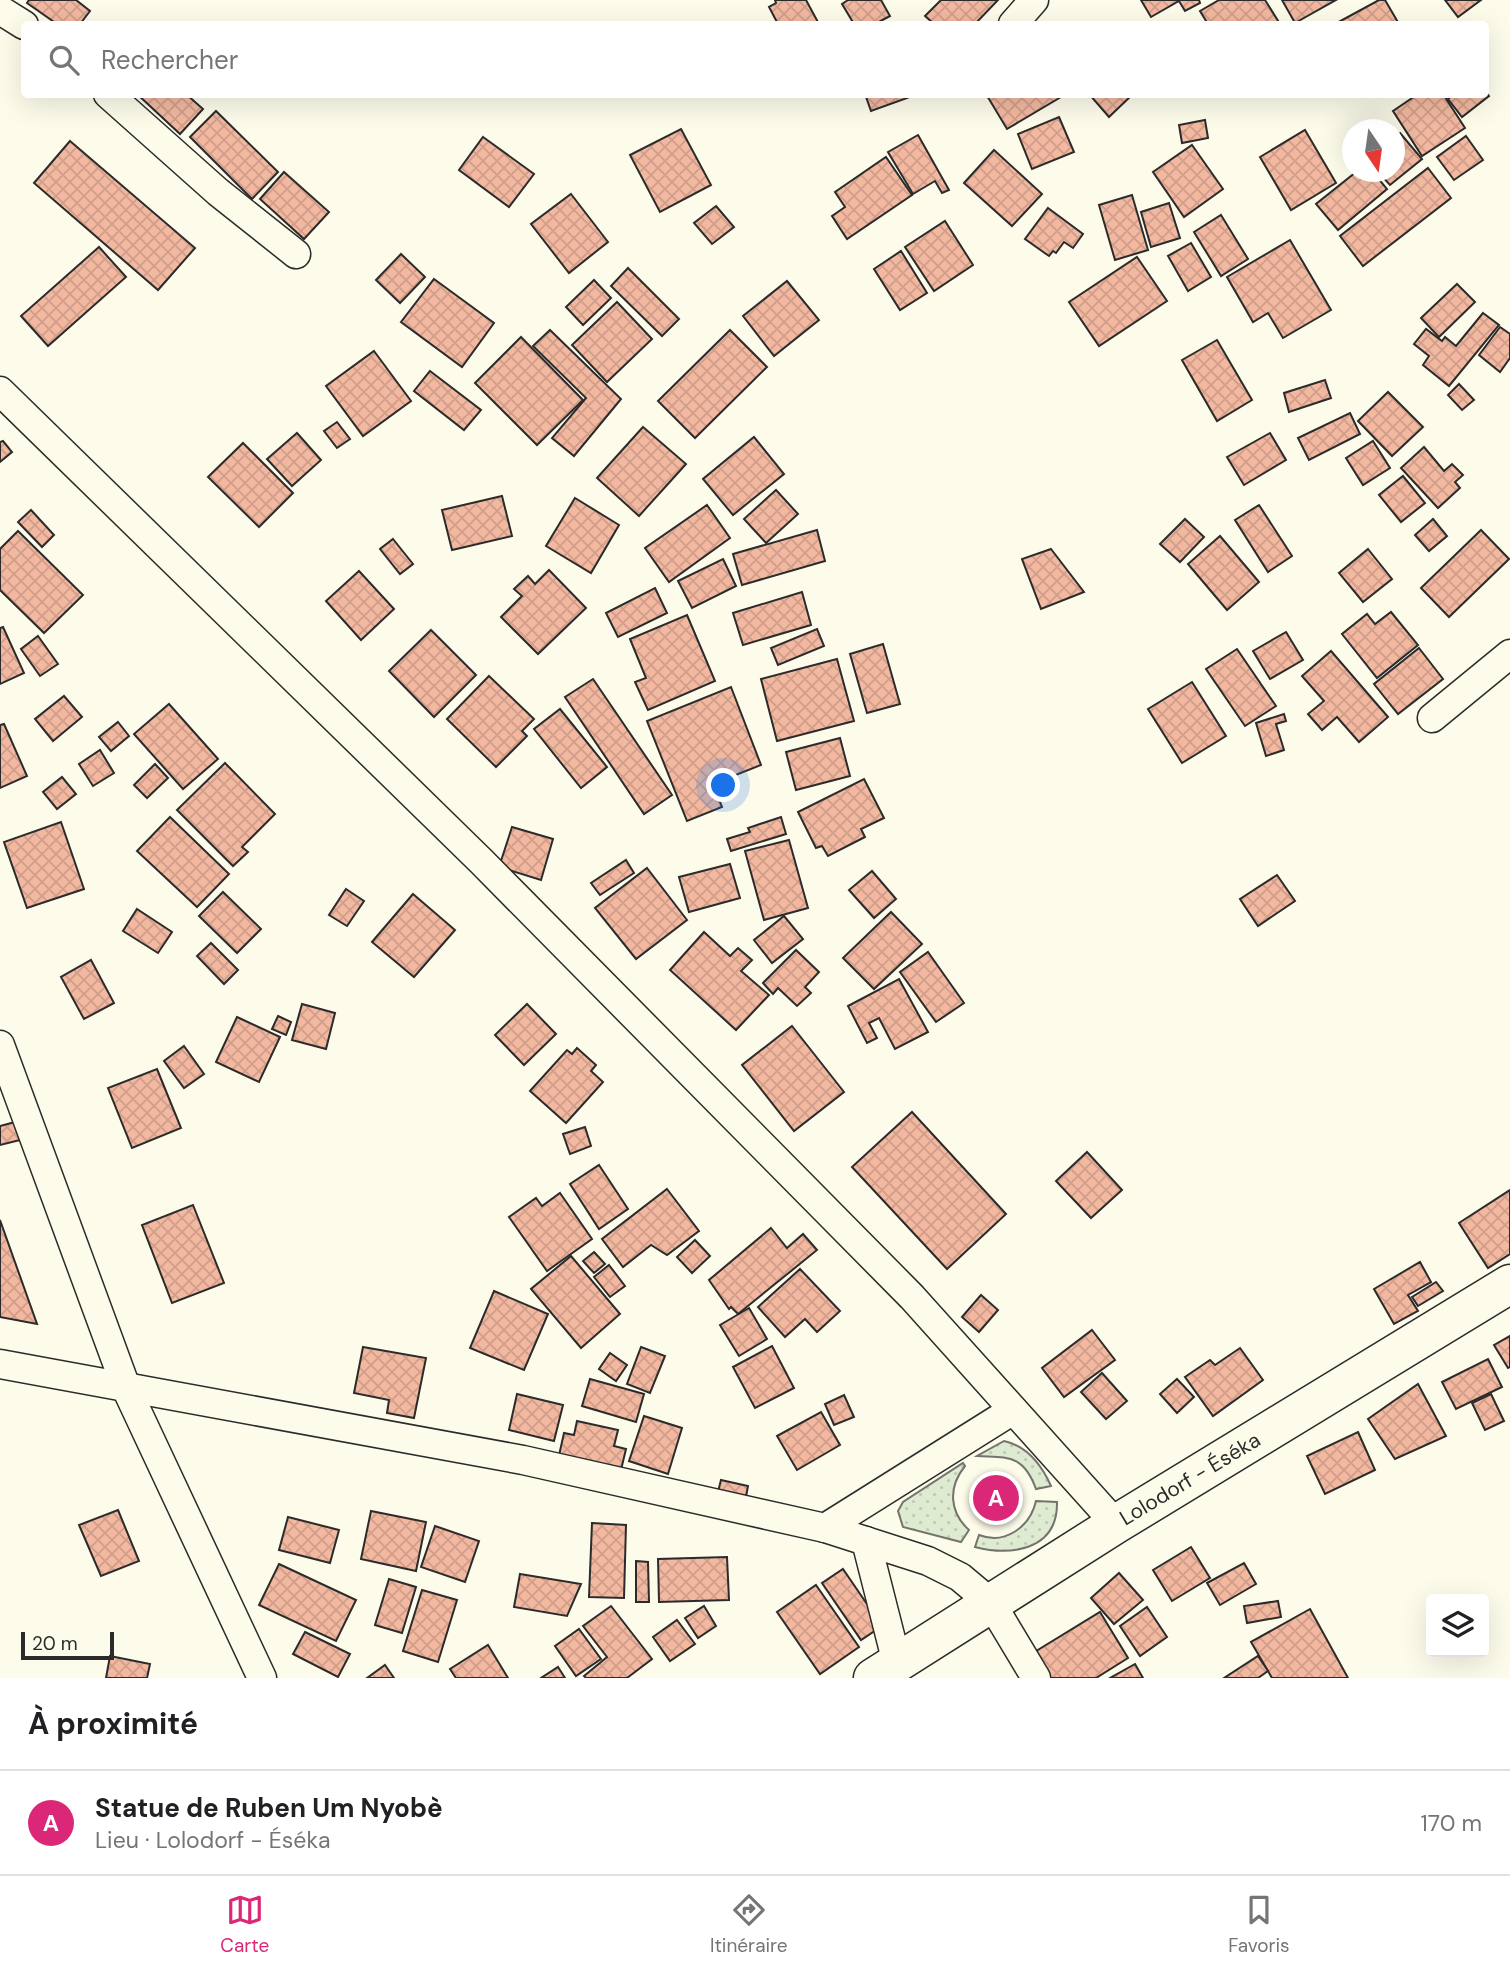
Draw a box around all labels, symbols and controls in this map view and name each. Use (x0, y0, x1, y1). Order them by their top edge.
search box (21, 21, 1489, 98)
icon: search (45, 41, 83, 79)
text: Rechercher (101, 43, 238, 77)
north arrow (1342, 119, 1405, 182)
your location (706, 768, 740, 802)
street label: Lolodorf - Éséka (1114, 1426, 1266, 1532)
pin: A (973, 1472, 1019, 1524)
map controls (1426, 1594, 1489, 1657)
button: layers (1426, 1594, 1489, 1657)
scale bar (21, 1629, 114, 1661)
text: 20 m (32, 1631, 78, 1656)
text: À proximité (28, 1704, 198, 1743)
text: Statue de Ruben Um Nyobè (95, 1791, 443, 1825)
text: A (43, 1808, 59, 1838)
text: 170 m (1421, 1808, 1482, 1838)
text: Lieu · Lolodorf - Éséka (95, 1825, 330, 1855)
tab: Carte (220, 1891, 269, 1958)
tab: Itinéraire (710, 1891, 788, 1958)
tab: Favoris (1228, 1891, 1290, 1958)

